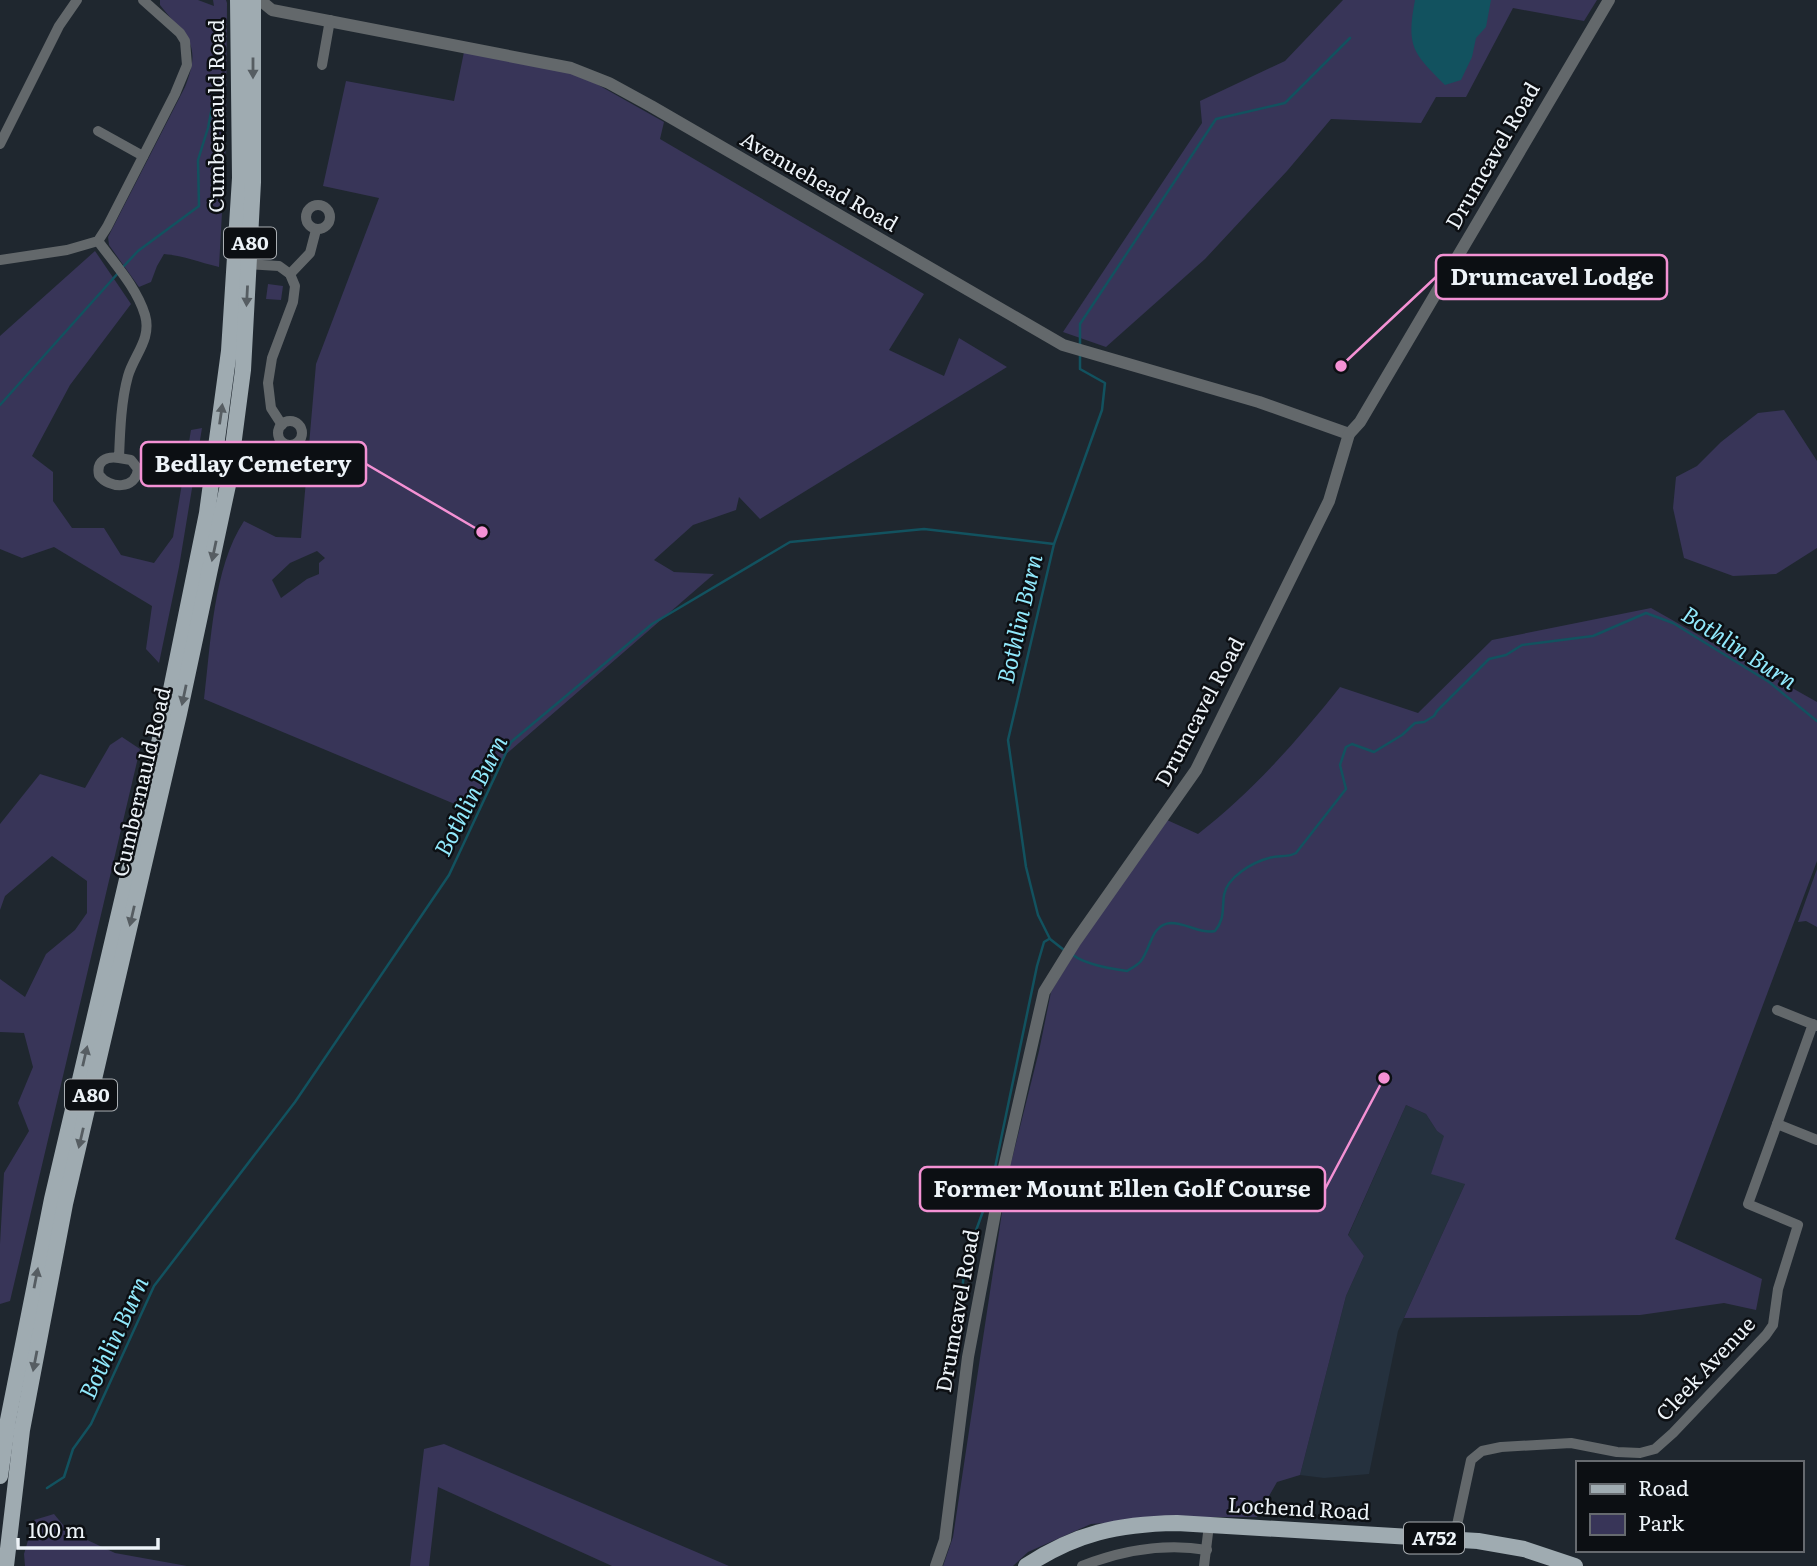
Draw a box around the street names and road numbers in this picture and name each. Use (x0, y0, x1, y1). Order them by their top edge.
street label: Cumbernauld Road (199, 19, 230, 213)
street label: Drumcavel Road (1436, 75, 1546, 234)
street label: Avenuehead Road (736, 122, 905, 238)
road number: A80 (224, 228, 276, 258)
street label: Drumcavel Road (1145, 630, 1250, 791)
street label: Cumbernauld Road (103, 683, 176, 879)
road number: A80 (65, 1079, 117, 1110)
street label: Drumcavel Road (926, 1226, 985, 1395)
street label: Cleek Avenue (1647, 1308, 1761, 1427)
street label: Lochend Road (1227, 1487, 1371, 1526)
road number: A752 (1404, 1522, 1464, 1554)

